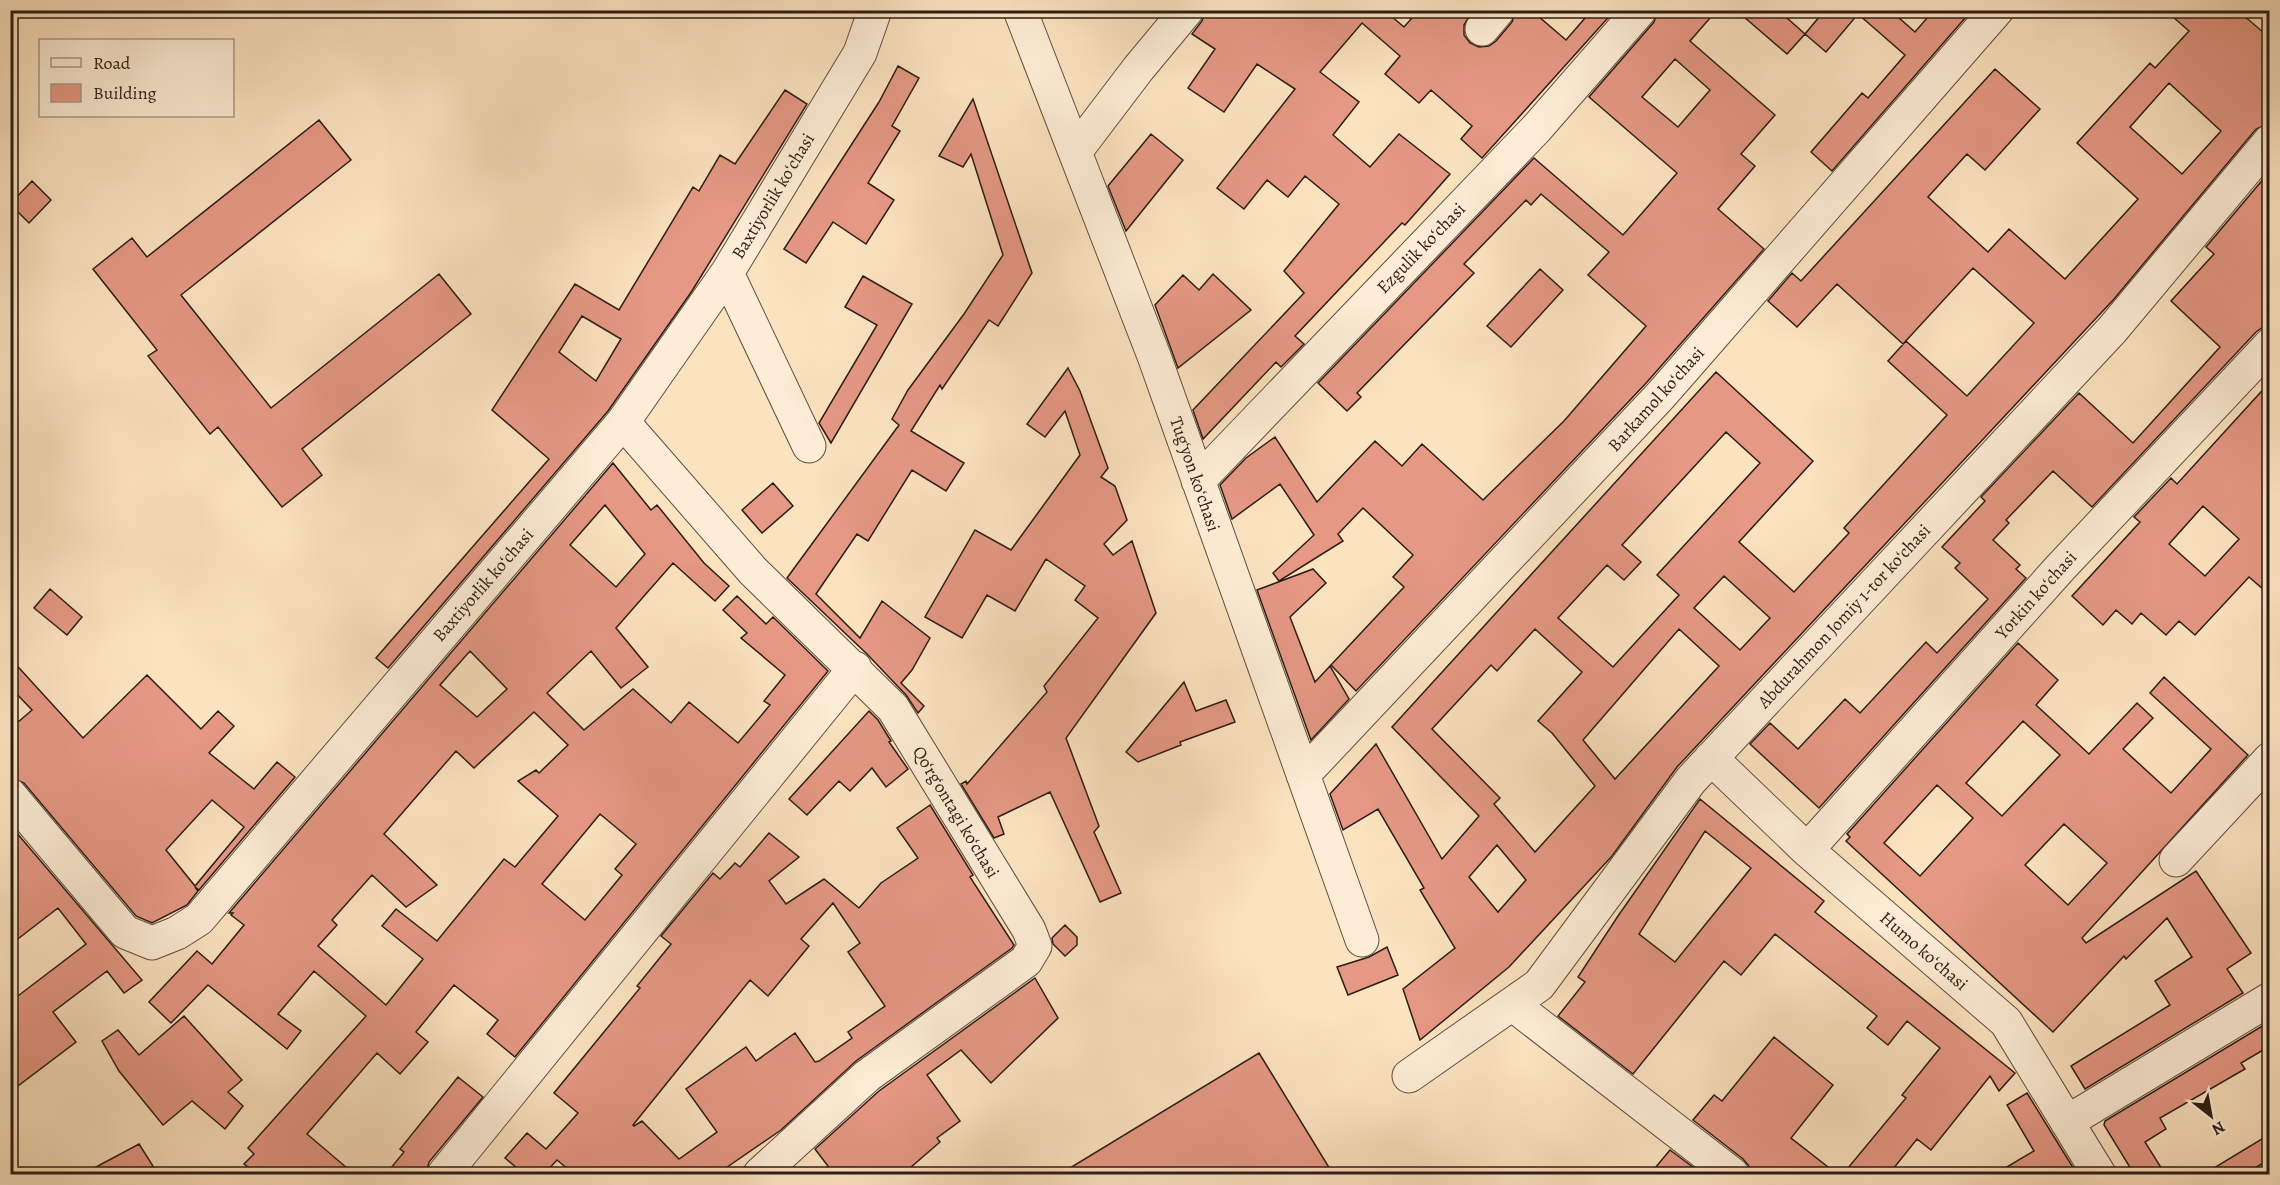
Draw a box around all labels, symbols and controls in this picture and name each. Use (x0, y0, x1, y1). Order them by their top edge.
legend (39, 39, 234, 117)
text: Road (93, 51, 131, 75)
text: Building (93, 81, 157, 105)
street label: Baxtiyorlik koʻchasi (726, 129, 820, 263)
street label: Ezgulik koʻchasi (1371, 197, 1471, 299)
street label: Barkamol koʻchasi (1602, 341, 1710, 457)
street label: Tugʻyon koʻchasi (1164, 413, 1226, 535)
street label: Abdurahmon Jomiy 1-tor koʻchasi (1751, 519, 1936, 714)
street label: Baxtiyorlik koʻchasi (427, 523, 539, 647)
street label: Yorkin koʻchasi (1989, 546, 2082, 645)
street label: Qo‘rg‘ontagi ko‘chasi (907, 741, 1005, 883)
street label: Humo koʻchasi (1875, 906, 1973, 996)
north arrow (2181, 1086, 2241, 1146)
text: N (2207, 1116, 2229, 1141)

